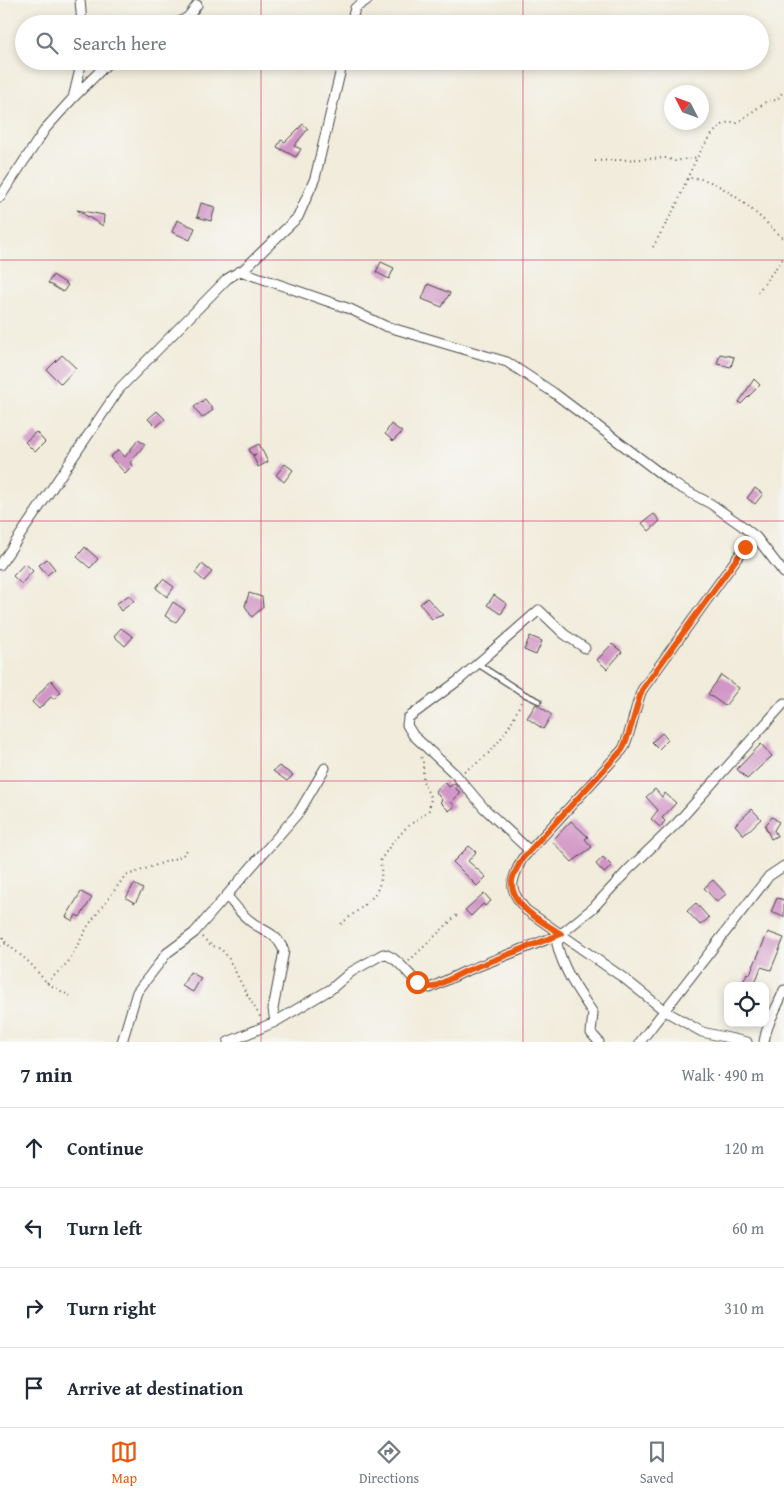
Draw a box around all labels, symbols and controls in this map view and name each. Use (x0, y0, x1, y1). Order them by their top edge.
search box (15, 15, 769, 70)
icon: search (33, 29, 61, 57)
text: Search here (73, 29, 167, 57)
north arrow (664, 85, 709, 130)
route end (734, 536, 757, 559)
route start (406, 971, 429, 994)
map controls (724, 982, 769, 1027)
button: locate (724, 982, 769, 1027)
text: 7 min (20, 1059, 72, 1090)
text: Walk · 490 m (681, 1063, 764, 1087)
icon: ahead (20, 1134, 48, 1162)
text: Continue (67, 1134, 144, 1162)
text: 120 m (724, 1136, 764, 1160)
icon: left (20, 1214, 48, 1242)
text: Turn left (67, 1214, 142, 1242)
text: 60 m (732, 1216, 764, 1240)
icon: right (20, 1294, 48, 1322)
text: Turn right (67, 1294, 156, 1322)
text: 310 m (724, 1296, 764, 1320)
icon: arrive (20, 1374, 48, 1402)
text: Arrive at destination (67, 1374, 243, 1402)
tab: Map (110, 1438, 138, 1488)
tab: Directions (359, 1438, 419, 1488)
tab: Saved (640, 1438, 674, 1488)

